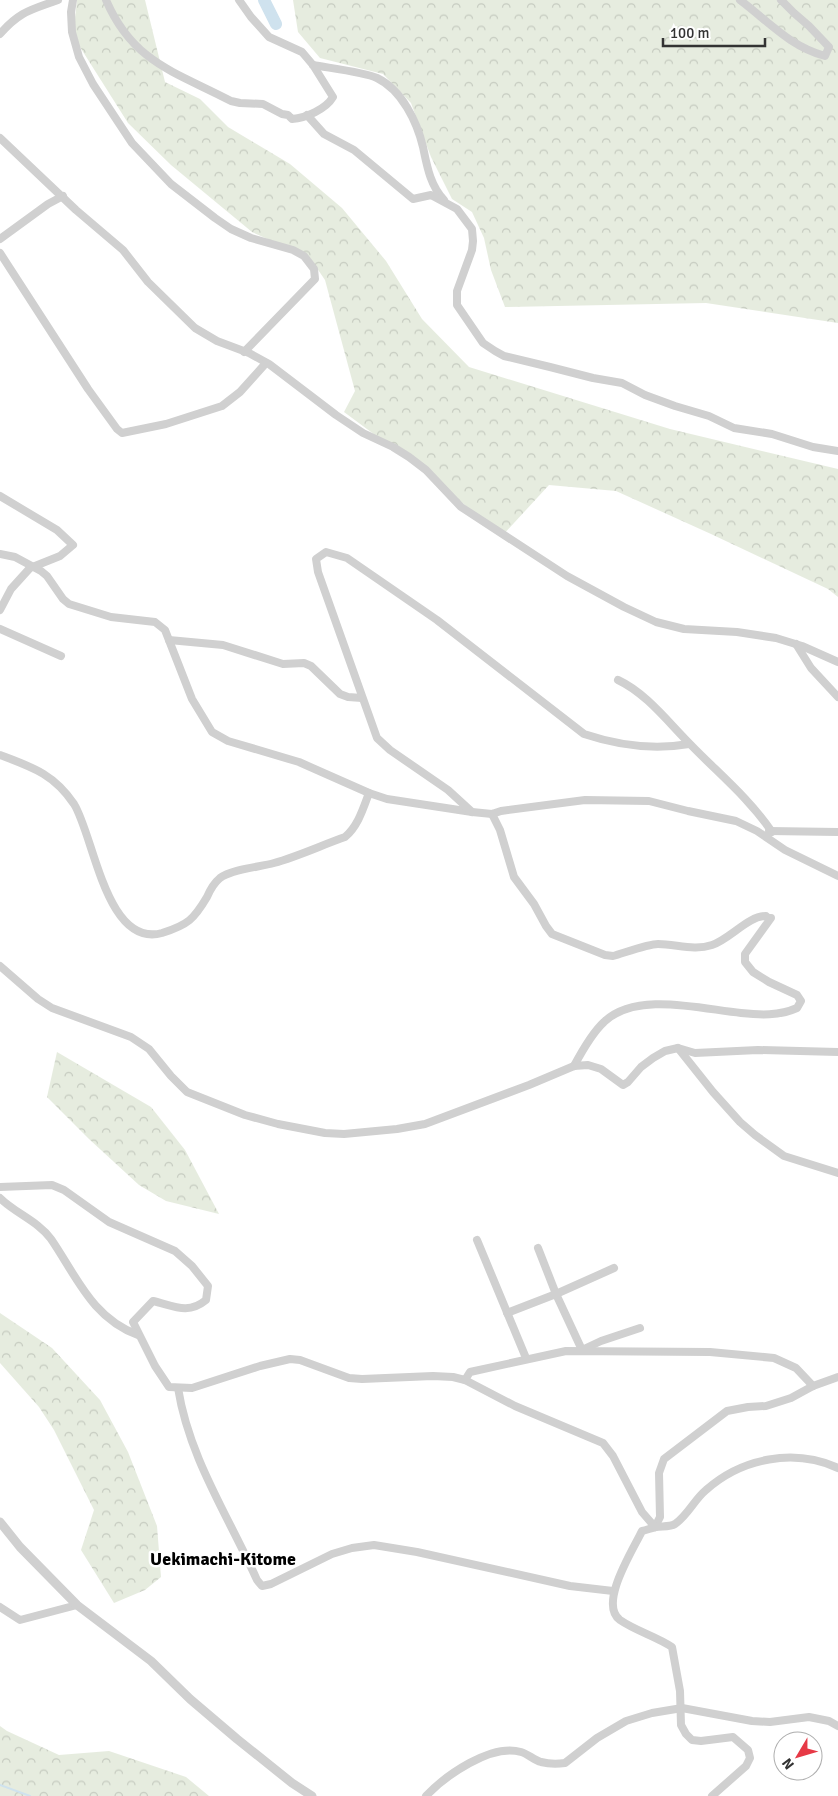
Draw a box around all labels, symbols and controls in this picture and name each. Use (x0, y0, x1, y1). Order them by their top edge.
scale bar (663, 15, 766, 47)
text: 100 m (670, 24, 710, 42)
district label: Uekimachi-Kitome (150, 1548, 296, 1570)
north arrow (773, 1731, 823, 1781)
text: N (778, 1755, 798, 1773)

